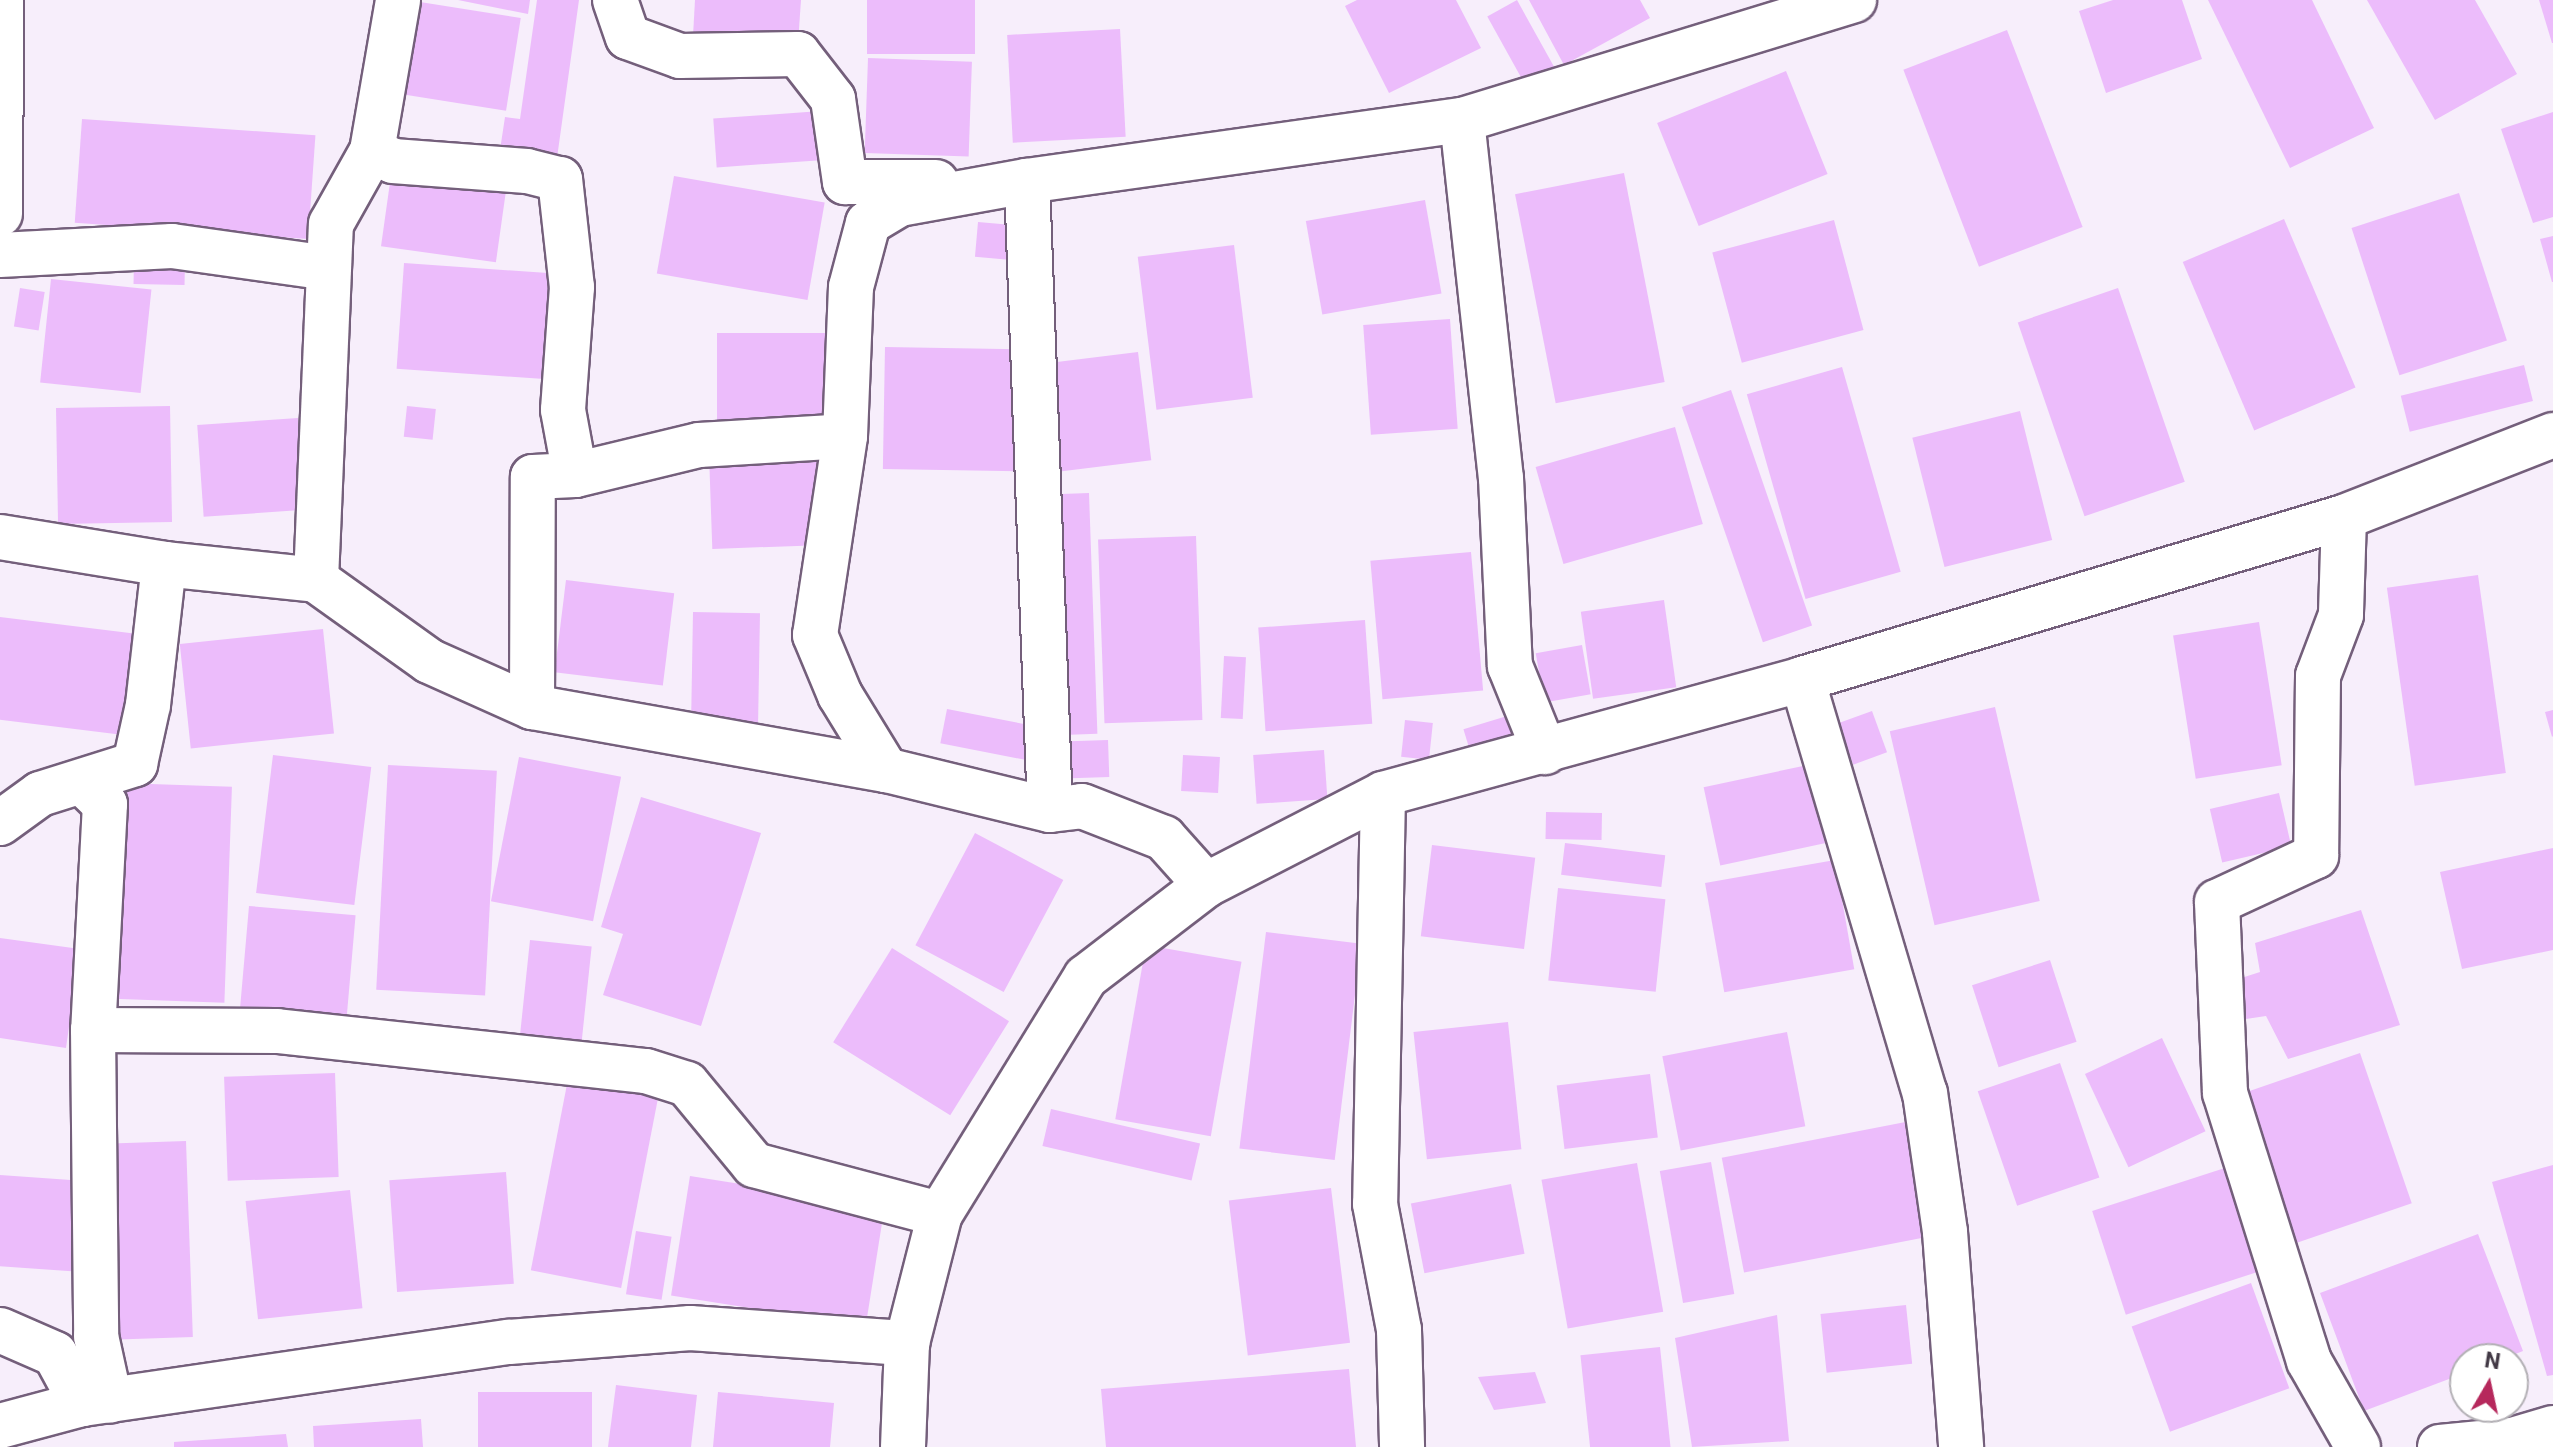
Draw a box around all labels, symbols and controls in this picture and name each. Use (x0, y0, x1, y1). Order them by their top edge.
north arrow (2449, 1343, 2529, 1423)
text: N (2483, 1347, 2502, 1374)

